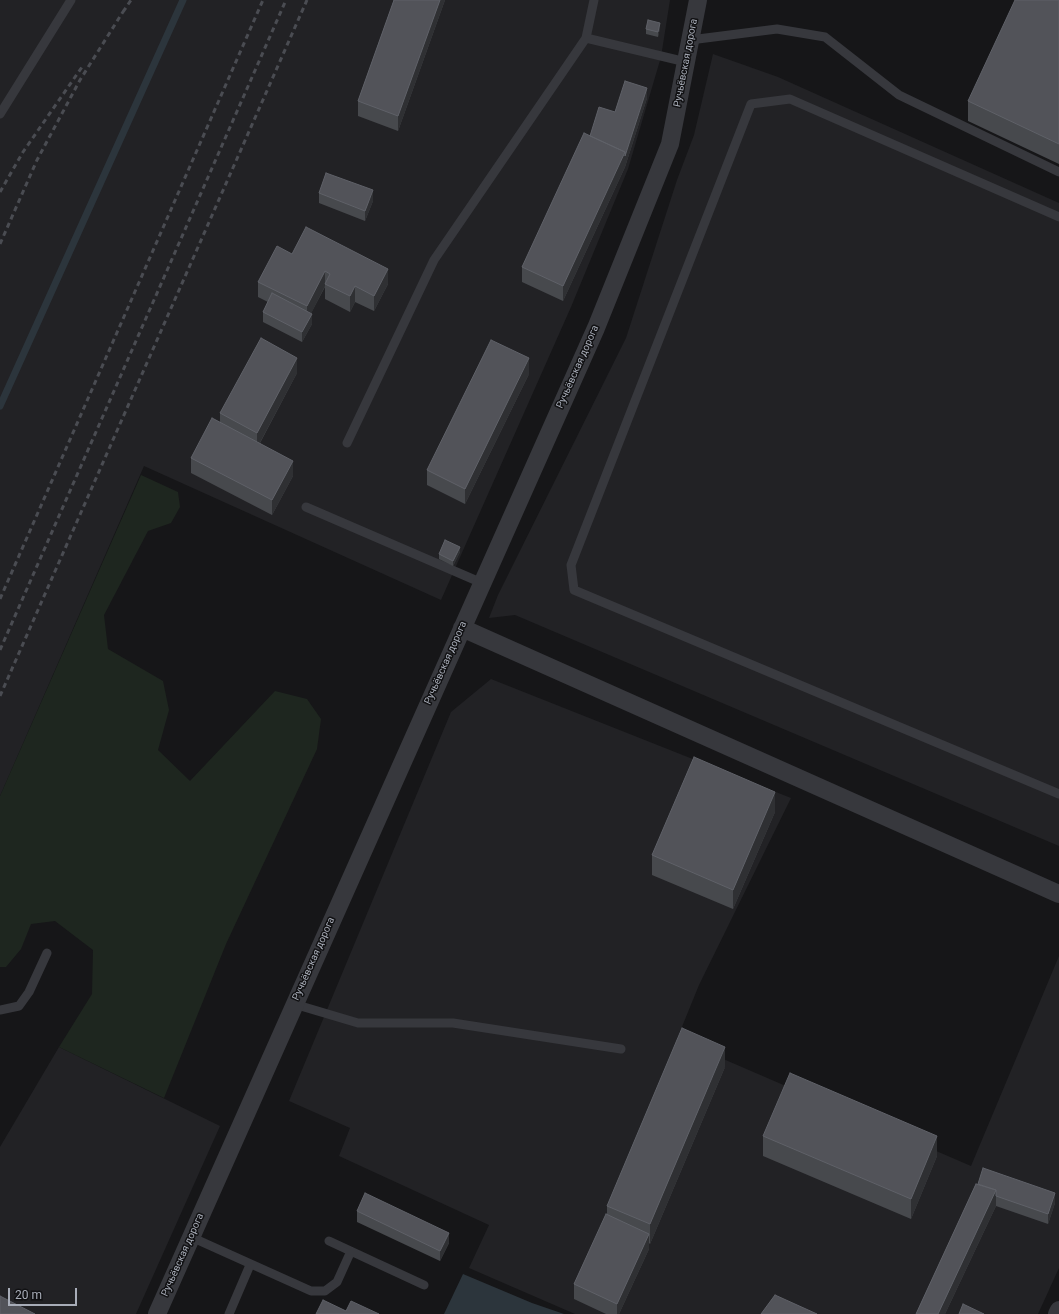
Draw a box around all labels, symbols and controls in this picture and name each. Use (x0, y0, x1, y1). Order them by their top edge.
street label: Ручьёвская дорога (672, 18, 700, 108)
street label: Ручьёвская дорога (554, 324, 602, 410)
street label: Ручьёвская дорога (422, 620, 470, 706)
street label: Ручьёвская дорога (290, 916, 338, 1002)
street label: Ручьёвская дорога (159, 1212, 207, 1298)
scale bar (10, 1280, 79, 1306)
text: 20 m (15, 1288, 42, 1302)

